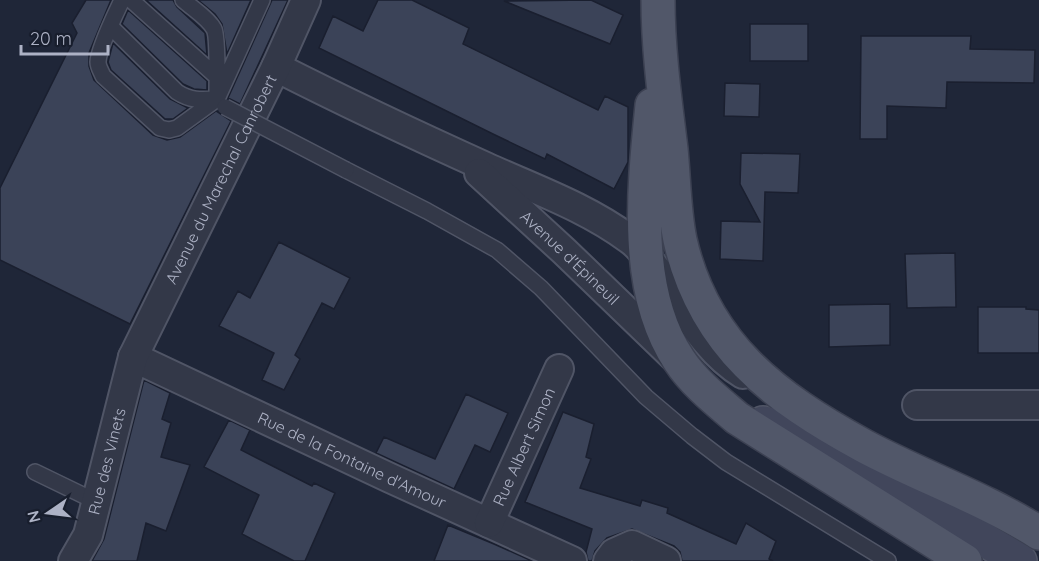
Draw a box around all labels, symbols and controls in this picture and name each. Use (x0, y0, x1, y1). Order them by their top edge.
scale bar (21, 18, 108, 56)
text: 20 m (30, 27, 72, 50)
street label: Avenue du Marechal Canrobert (161, 71, 281, 287)
street label: Avenue d'Épineuil (516, 206, 623, 309)
street label: Rue Albert Simon (488, 384, 559, 509)
street label: Rue des Vinets (84, 406, 130, 517)
street label: Rue de la Fontaine d'Amour (255, 407, 449, 512)
north arrow (18, 483, 78, 543)
text: N (22, 509, 45, 525)

